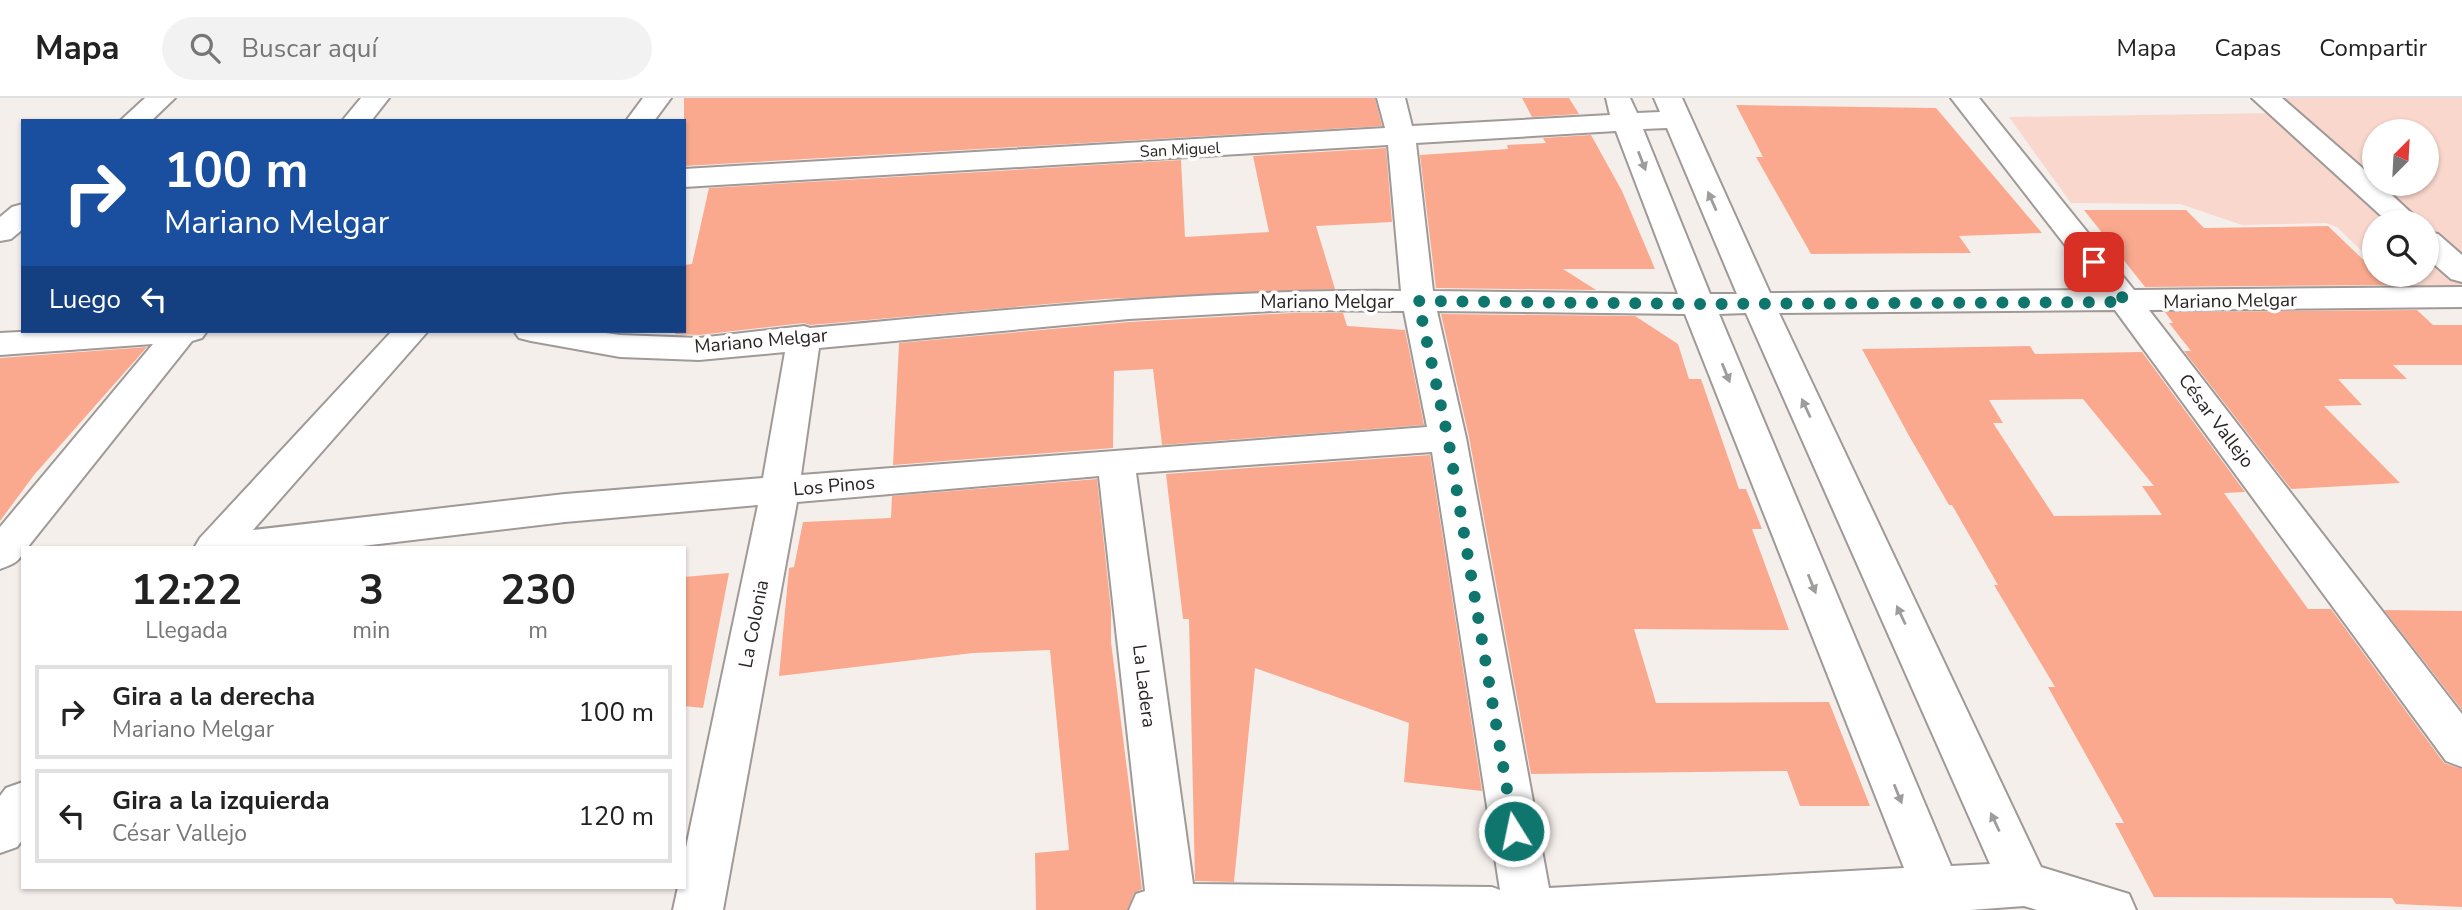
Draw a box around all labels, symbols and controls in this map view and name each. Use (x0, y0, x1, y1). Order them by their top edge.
search box (162, 17, 652, 80)
text: Mapa (35, 26, 120, 71)
icon: search (186, 29, 224, 67)
text: Buscar aquí (242, 31, 377, 66)
text: Mapa (2117, 32, 2177, 64)
text: Capas (2215, 32, 2281, 64)
text: Compartir (2319, 32, 2427, 64)
north arrow (2362, 119, 2440, 196)
map controls (2362, 119, 2439, 287)
text: 100 m (164, 137, 308, 204)
street label: San Miguel (1139, 137, 1221, 163)
icon: right (49, 147, 140, 238)
one-way arrow (1637, 151, 1648, 172)
one-way arrow (1706, 191, 1718, 211)
text: Mariano Melgar (164, 201, 389, 244)
button: search (2362, 210, 2439, 287)
pin (2064, 232, 2124, 292)
icon: arrive (2075, 243, 2113, 281)
icon: left (135, 280, 173, 318)
text: Luego (49, 282, 121, 317)
street label: Mariano Melgar (2163, 287, 2297, 315)
street label: Mariano Melgar (1260, 289, 1394, 315)
street label: Mariano Melgar (693, 322, 829, 360)
one-way arrow (1720, 363, 1731, 384)
street label: César Vallejo (2172, 369, 2260, 473)
one-way arrow (1800, 398, 1811, 419)
street label: Los Pinos (792, 469, 876, 503)
text: 12:22 (131, 562, 242, 619)
text: 3 (359, 562, 384, 619)
text: 230 (500, 562, 576, 619)
one-way arrow (1806, 573, 1817, 594)
street label: La Colonia (733, 578, 775, 670)
one-way arrow (1895, 605, 1906, 625)
text: Llegada (145, 615, 228, 646)
text: min (352, 615, 390, 646)
text: m (528, 615, 548, 646)
street label: La Ladera (1126, 643, 1162, 729)
text: Gira a la derecha (112, 679, 315, 714)
icon: right (53, 693, 91, 731)
text: 100 m (578, 695, 654, 730)
text: Mariano Melgar (112, 714, 274, 745)
text: Gira a la izquierda (112, 783, 330, 818)
one-way arrow (1892, 784, 1903, 805)
position arrow (1477, 794, 1551, 868)
icon: left (53, 797, 91, 835)
text: 120 m (578, 799, 654, 834)
one-way arrow (1990, 812, 2001, 832)
text: César Vallejo (112, 818, 247, 849)

